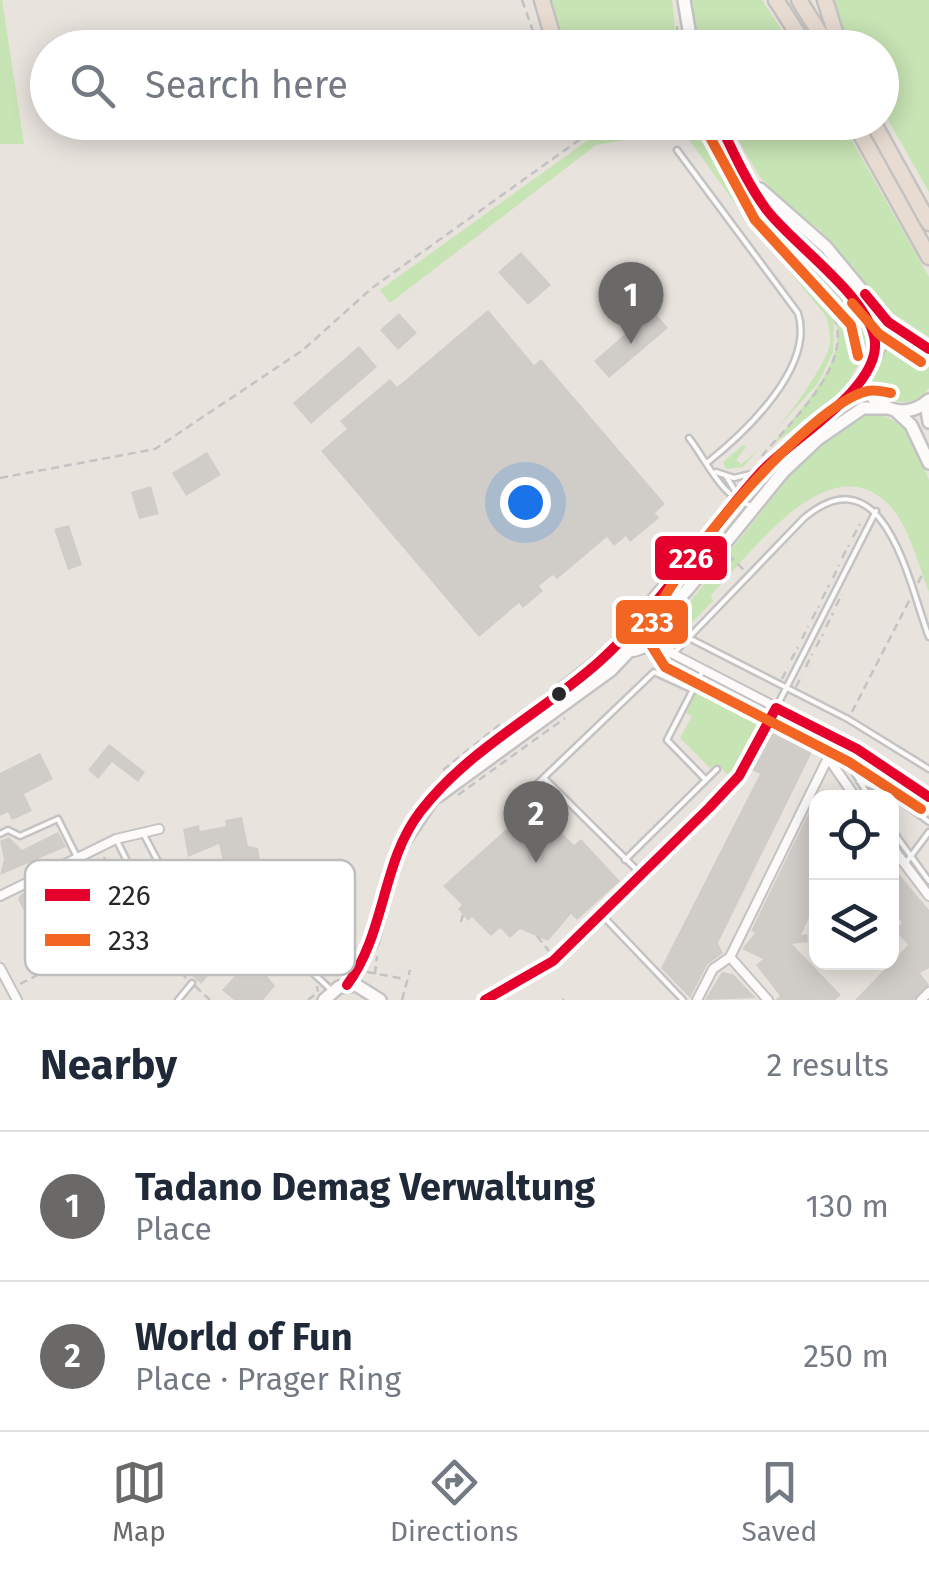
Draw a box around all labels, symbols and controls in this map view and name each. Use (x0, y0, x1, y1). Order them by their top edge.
search box (30, 30, 899, 140)
icon: search (65, 58, 120, 113)
text: Search here (145, 62, 348, 108)
pin: 1 (598, 262, 664, 344)
your location (500, 477, 551, 528)
line badge: 226 (653, 534, 729, 582)
text: 226 (669, 542, 714, 575)
line badge: 233 (614, 598, 690, 646)
text: 233 (630, 606, 674, 639)
unlabelled marker (549, 684, 569, 704)
pin: 2 (504, 780, 568, 863)
map controls (809, 790, 899, 970)
button: locate (809, 790, 899, 880)
legend (25, 860, 355, 975)
text: 226 (108, 879, 151, 912)
button: layers (809, 880, 899, 970)
text: 233 (108, 924, 150, 957)
text: Nearby (40, 1040, 177, 1090)
text: 2 results (766, 1046, 889, 1084)
text: Tadano Demag Verwaltung (135, 1164, 595, 1210)
text: 1 (65, 1187, 80, 1225)
text: 130 m (805, 1187, 889, 1225)
text: Place (135, 1210, 212, 1248)
text: World of Fun (135, 1314, 353, 1360)
text: 2 (64, 1337, 81, 1375)
text: 250 m (803, 1337, 889, 1375)
text: Place · Prager Ring (135, 1360, 401, 1398)
tab: Map (112, 1455, 167, 1548)
tab: Directions (390, 1455, 518, 1548)
tab: Saved (742, 1455, 817, 1548)

